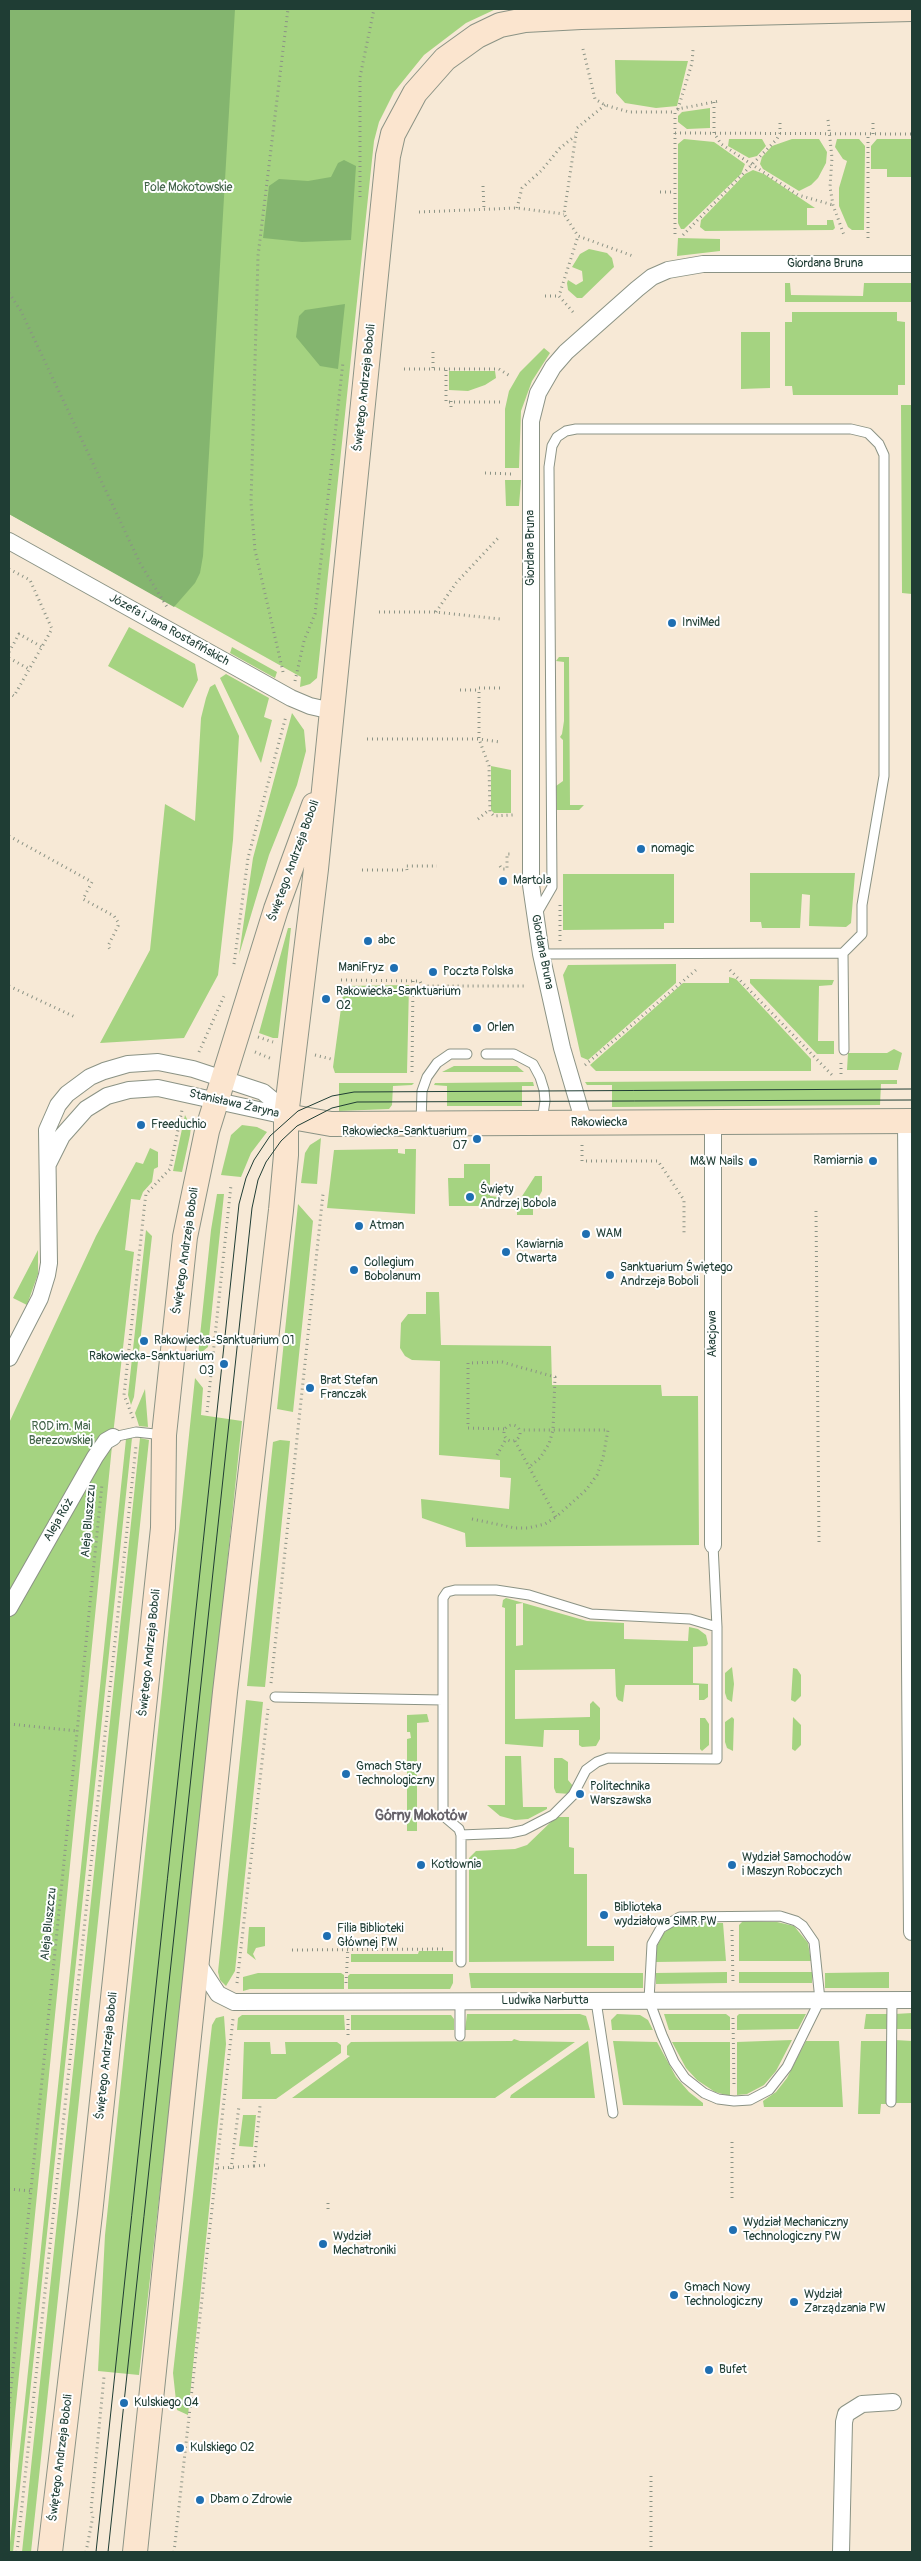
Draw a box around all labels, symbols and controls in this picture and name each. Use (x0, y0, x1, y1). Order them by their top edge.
park label: Pole Mokotowskie (144, 181, 232, 195)
street label: Giordana Bruna (787, 257, 863, 271)
street label: Świętego Andrzeja Boboli (351, 324, 379, 452)
street label: Giordana Bruna (524, 510, 538, 586)
street label: Józefa i Jana Rostafińskich (106, 591, 232, 669)
place label: InviMed (682, 616, 720, 630)
marker: InviMed (666, 617, 678, 629)
street label: Świętego Andrzeja Boboli (265, 798, 323, 924)
place label: nomagic (651, 842, 695, 856)
marker: nomagic (635, 843, 647, 855)
place label: Martola (513, 874, 551, 888)
marker: Martola (497, 875, 509, 887)
street label: Giordana Bruna (528, 913, 556, 991)
place label: abc (378, 934, 396, 948)
marker: abc (362, 935, 374, 947)
place label: ManiFryz (338, 961, 384, 975)
marker: ManiFryz (388, 962, 400, 974)
place label: Poczta Polska (443, 965, 513, 979)
marker: Poczta Polska (427, 966, 439, 978)
place label: Rakowiecka-Sanktuarium 02 (336, 985, 461, 1013)
marker: Rakowiecka-Sanktuarium 02 (320, 993, 332, 1005)
place label: Orlen (487, 1021, 514, 1035)
marker: Orlen (471, 1022, 483, 1034)
street label: Stanisława Żaryna (188, 1087, 280, 1121)
street label: Rakowiecka (571, 1116, 627, 1130)
place label: Freeduchio (151, 1118, 206, 1132)
marker: Freeduchio (135, 1119, 147, 1131)
place label: Rakowiecka-Sanktuarium 07 (342, 1125, 467, 1153)
marker: Rakowiecka-Sanktuarium 07 (471, 1133, 483, 1145)
place label: Ramiarnia (813, 1154, 863, 1168)
place label: M&W Nails (690, 1155, 743, 1169)
marker: Ramiarnia (867, 1155, 879, 1167)
marker: M&W Nails (747, 1156, 759, 1168)
place label: Święty Andrzej Bobola (480, 1183, 556, 1211)
street label: Świętego Andrzeja Boboli (170, 1187, 202, 1315)
marker: Święty Andrzej Bobola (464, 1191, 476, 1203)
place label: Atman (369, 1219, 404, 1233)
marker: Atman (353, 1220, 365, 1232)
place label: WAM (596, 1227, 622, 1241)
marker: WAM (580, 1228, 592, 1240)
place label: Kawiarnia Otwarta (516, 1238, 563, 1266)
marker: Kawiarnia Otwarta (500, 1246, 512, 1258)
place label: Collegium Bobolanum (364, 1256, 421, 1284)
place label: Sanktuarium Świętego Andrzeja Boboli (620, 1261, 733, 1289)
marker: Collegium Bobolanum (348, 1264, 360, 1276)
marker: Sanktuarium Świętego Andrzeja Boboli (604, 1269, 616, 1281)
street label: Akacjowa (706, 1310, 720, 1358)
place label: Rakowiecka-Sanktuarium 01 (154, 1334, 295, 1348)
marker: Rakowiecka-Sanktuarium 01 (138, 1335, 150, 1347)
place label: Rakowiecka-Sanktuarium 03 (89, 1350, 214, 1378)
marker: Rakowiecka-Sanktuarium 03 (218, 1358, 230, 1370)
place label: Brat Stefan Franczak (320, 1374, 378, 1402)
marker: Brat Stefan Franczak (304, 1382, 316, 1394)
park label: ROD im. Mai Berezowskiej (29, 1420, 93, 1448)
street label: Aleja Bluszczu (79, 1484, 99, 1558)
street label: Aleja Róż (41, 1496, 77, 1544)
street label: Świętego Andrzeja Boboli (136, 1589, 164, 1717)
place label: Gmach Stary Technologiczny (356, 1760, 435, 1788)
marker: Gmach Stary Technologiczny (340, 1768, 352, 1780)
place label: Politechnika Warszawska (590, 1780, 651, 1808)
marker: Politechnika Warszawska (574, 1788, 586, 1800)
district label: Górny Mokotów (375, 1808, 467, 1824)
place label: Wydział Samochodów i Maszyn Roboczych (742, 1851, 851, 1879)
place label: Kotłownia (431, 1858, 481, 1872)
marker: Kotłownia (415, 1859, 427, 1871)
marker: Wydział Samochodów i Maszyn Roboczych (726, 1859, 738, 1871)
street label: Aleja Bluszczu (38, 1887, 60, 1961)
place label: Biblioteka wydziałowa SiMR PW (614, 1901, 717, 1929)
marker: Biblioteka wydziałowa SiMR PW (598, 1909, 610, 1921)
place label: Filia Biblioteki Głównej PW (337, 1922, 404, 1950)
marker: Filia Biblioteki Głównej PW (321, 1930, 333, 1942)
street label: Świętego Andrzeja Boboli (93, 1992, 121, 2120)
street label: Ludwika Narbutta (501, 1994, 589, 2008)
place label: Wydział Mechaniczny Technologiczny PW (743, 2216, 848, 2244)
marker: Wydział Mechaniczny Technologiczny PW (727, 2224, 739, 2236)
place label: Wydział Mechatroniki (333, 2230, 396, 2258)
marker: Wydział Mechatroniki (317, 2238, 329, 2250)
place label: Gmach Nowy Technologiczny (684, 2281, 763, 2309)
place label: Wydział Zarządzania PW (804, 2288, 886, 2316)
marker: Gmach Nowy Technologiczny (668, 2289, 680, 2301)
marker: Wydział Zarządzania PW (788, 2296, 800, 2308)
place label: Bufet (719, 2363, 747, 2377)
marker: Bufet (703, 2364, 715, 2376)
street label: Świętego Andrzeja Boboli (46, 2394, 76, 2522)
place label: Kulskiego 04 (134, 2396, 199, 2410)
marker: Kulskiego 04 (118, 2397, 130, 2409)
place label: Kulskiego 02 (190, 2441, 255, 2455)
marker: Kulskiego 02 (174, 2442, 186, 2454)
place label: Dbam o Zdrowie (210, 2493, 292, 2507)
marker: Dbam o Zdrowie (194, 2494, 206, 2506)

